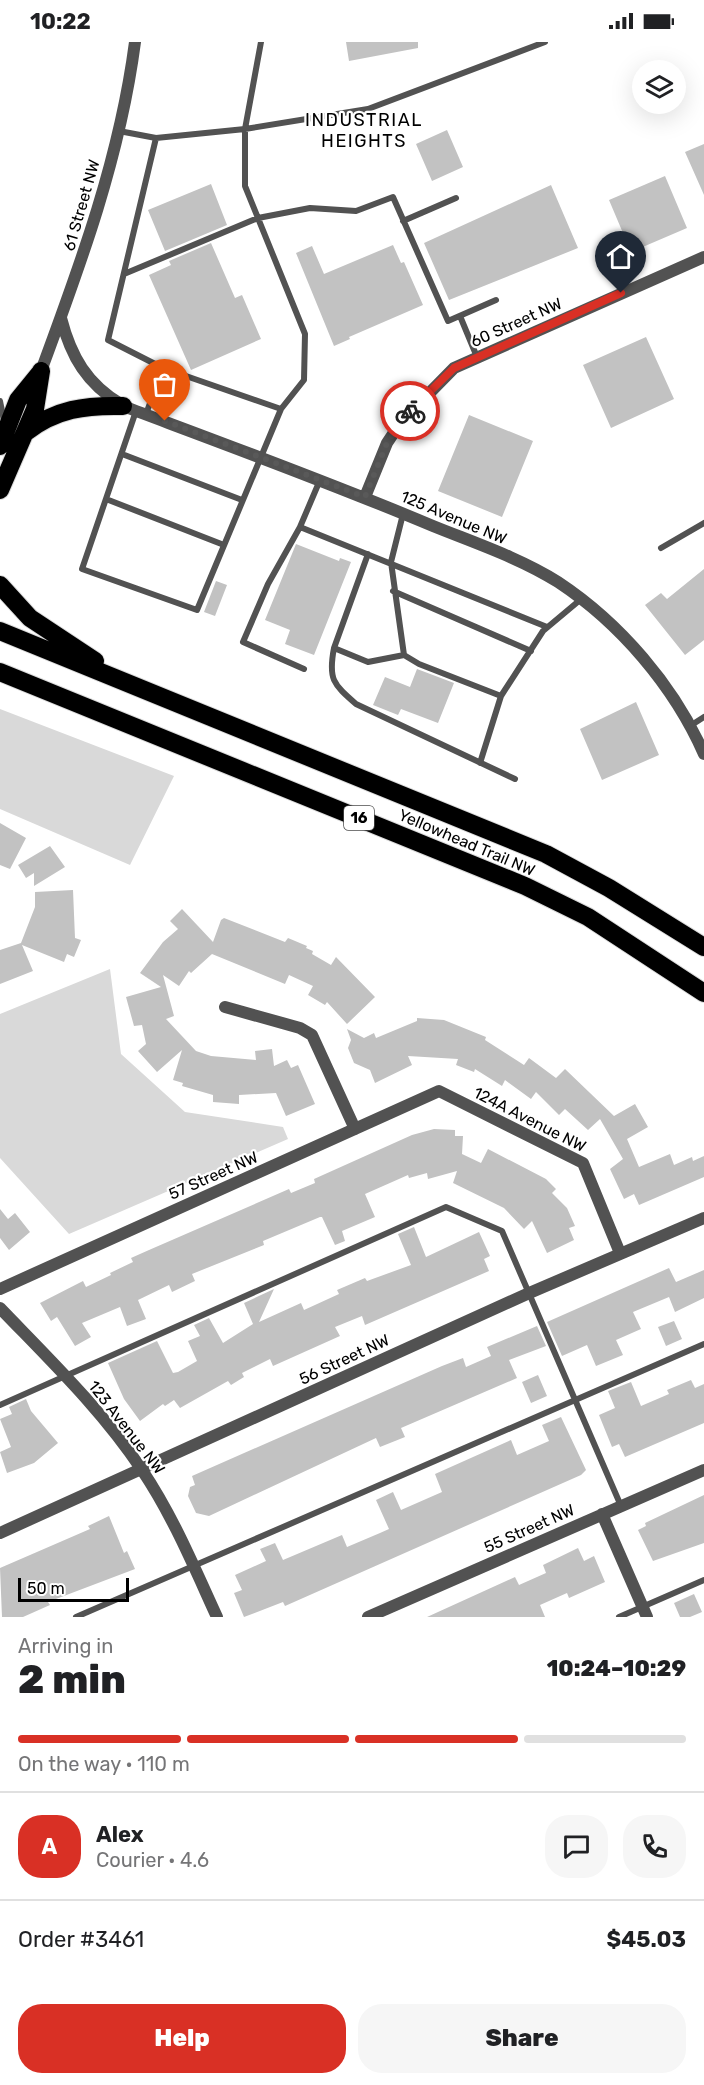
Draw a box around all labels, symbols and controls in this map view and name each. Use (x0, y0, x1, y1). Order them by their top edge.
text: 10:22 (30, 8, 91, 35)
map controls (632, 60, 686, 114)
button: layers (632, 60, 686, 114)
district label: INDUSTRIAL HEIGHTS (305, 109, 423, 152)
street label: 61 Street NW (59, 157, 104, 253)
pin (595, 231, 646, 293)
icon: home (604, 240, 637, 273)
street label: 60 Street NW (468, 294, 565, 351)
pin (139, 359, 190, 421)
icon: bag (148, 368, 181, 401)
courier (380, 381, 440, 441)
icon: bike (394, 395, 427, 428)
street label: 125 Avenue NW (398, 487, 510, 548)
street label: Yellowhead Trail NW (396, 805, 538, 880)
road number: 16 (344, 806, 374, 830)
street label: 124A Avenue NW (470, 1083, 589, 1156)
street label: 57 Street NW (166, 1147, 261, 1204)
street label: 56 Street NW (296, 1330, 392, 1389)
street label: 123 Avenue NW (84, 1377, 169, 1478)
street label: 55 Street NW (481, 1500, 578, 1557)
scale bar (18, 1575, 129, 1602)
text: 50 m (27, 1579, 65, 1598)
text: Arriving in (18, 1634, 113, 1658)
text: 10:24–10:29 (547, 1655, 686, 1682)
text: 2 min (18, 1657, 126, 1703)
text: On the way · 110 m (18, 1752, 190, 1776)
button: chat (545, 1815, 608, 1878)
button: phone (623, 1815, 686, 1878)
text: Alex (96, 1821, 144, 1848)
text: A (42, 1833, 57, 1860)
text: Courier · 4.6 (96, 1848, 209, 1872)
text: Order #3461 (18, 1926, 144, 1953)
text: $45.03 (607, 1926, 686, 1953)
button: Help (18, 2004, 346, 2073)
button: Share (358, 2004, 686, 2073)

